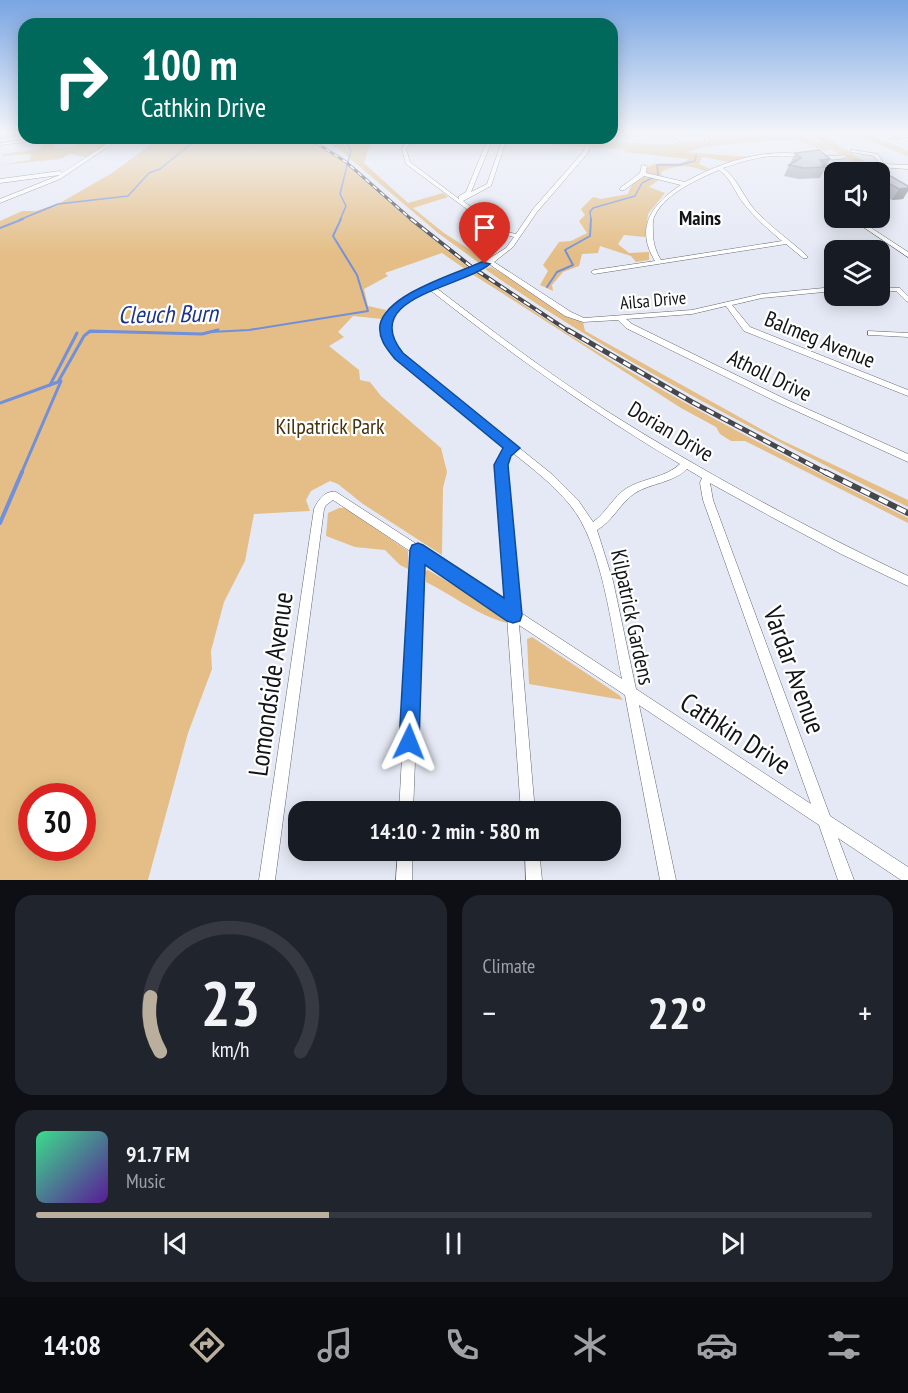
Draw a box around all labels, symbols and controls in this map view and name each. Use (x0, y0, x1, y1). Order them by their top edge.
text: 100 m (141, 37, 238, 92)
icon: right (42, 42, 120, 120)
text: Cathkin Drive (141, 90, 266, 124)
map controls (824, 162, 890, 306)
button: sound (824, 162, 890, 228)
pin (459, 202, 510, 264)
district label: Mains (679, 205, 721, 231)
icon: arrive (468, 211, 501, 244)
button: layers (824, 240, 890, 306)
street label: Ailsa Drive (619, 286, 687, 314)
water label: Cleuch Burn (118, 298, 220, 330)
street label: Balmeg Avenue (761, 304, 879, 374)
street label: Atholl Drive (723, 343, 817, 407)
street label: Dorian Drive (623, 395, 719, 467)
park label: Kilpatrick Park (275, 412, 385, 440)
street label: Kilpatrick Gardens (605, 547, 661, 687)
street label: Lomondside Avenue (240, 590, 300, 778)
street label: Vardar Avenue (756, 601, 834, 738)
street label: Cathkin Drive (674, 685, 798, 781)
position arrow (377, 710, 441, 774)
speed limit sign: 30 (18, 783, 96, 861)
text: 14:10 · 2 min · 580 m (369, 817, 540, 845)
text: Climate (483, 953, 535, 979)
text: 23 (201, 962, 261, 1043)
text: 22° (648, 983, 707, 1041)
text: − (483, 991, 496, 1034)
text: + (858, 991, 872, 1034)
text: km/h (212, 1035, 250, 1063)
text: 91.7 FM (126, 1140, 190, 1168)
text: Music (126, 1168, 166, 1194)
icon: previous (159, 1227, 192, 1260)
icon: pause (437, 1227, 470, 1260)
icon: next (716, 1227, 749, 1260)
icon: directions (186, 1324, 228, 1366)
icon: music (314, 1324, 356, 1366)
icon: phone (441, 1324, 483, 1366)
icon: climate (569, 1324, 611, 1366)
icon: car (696, 1324, 738, 1366)
icon: filters (823, 1324, 865, 1366)
text: 14:08 (43, 1328, 101, 1362)

